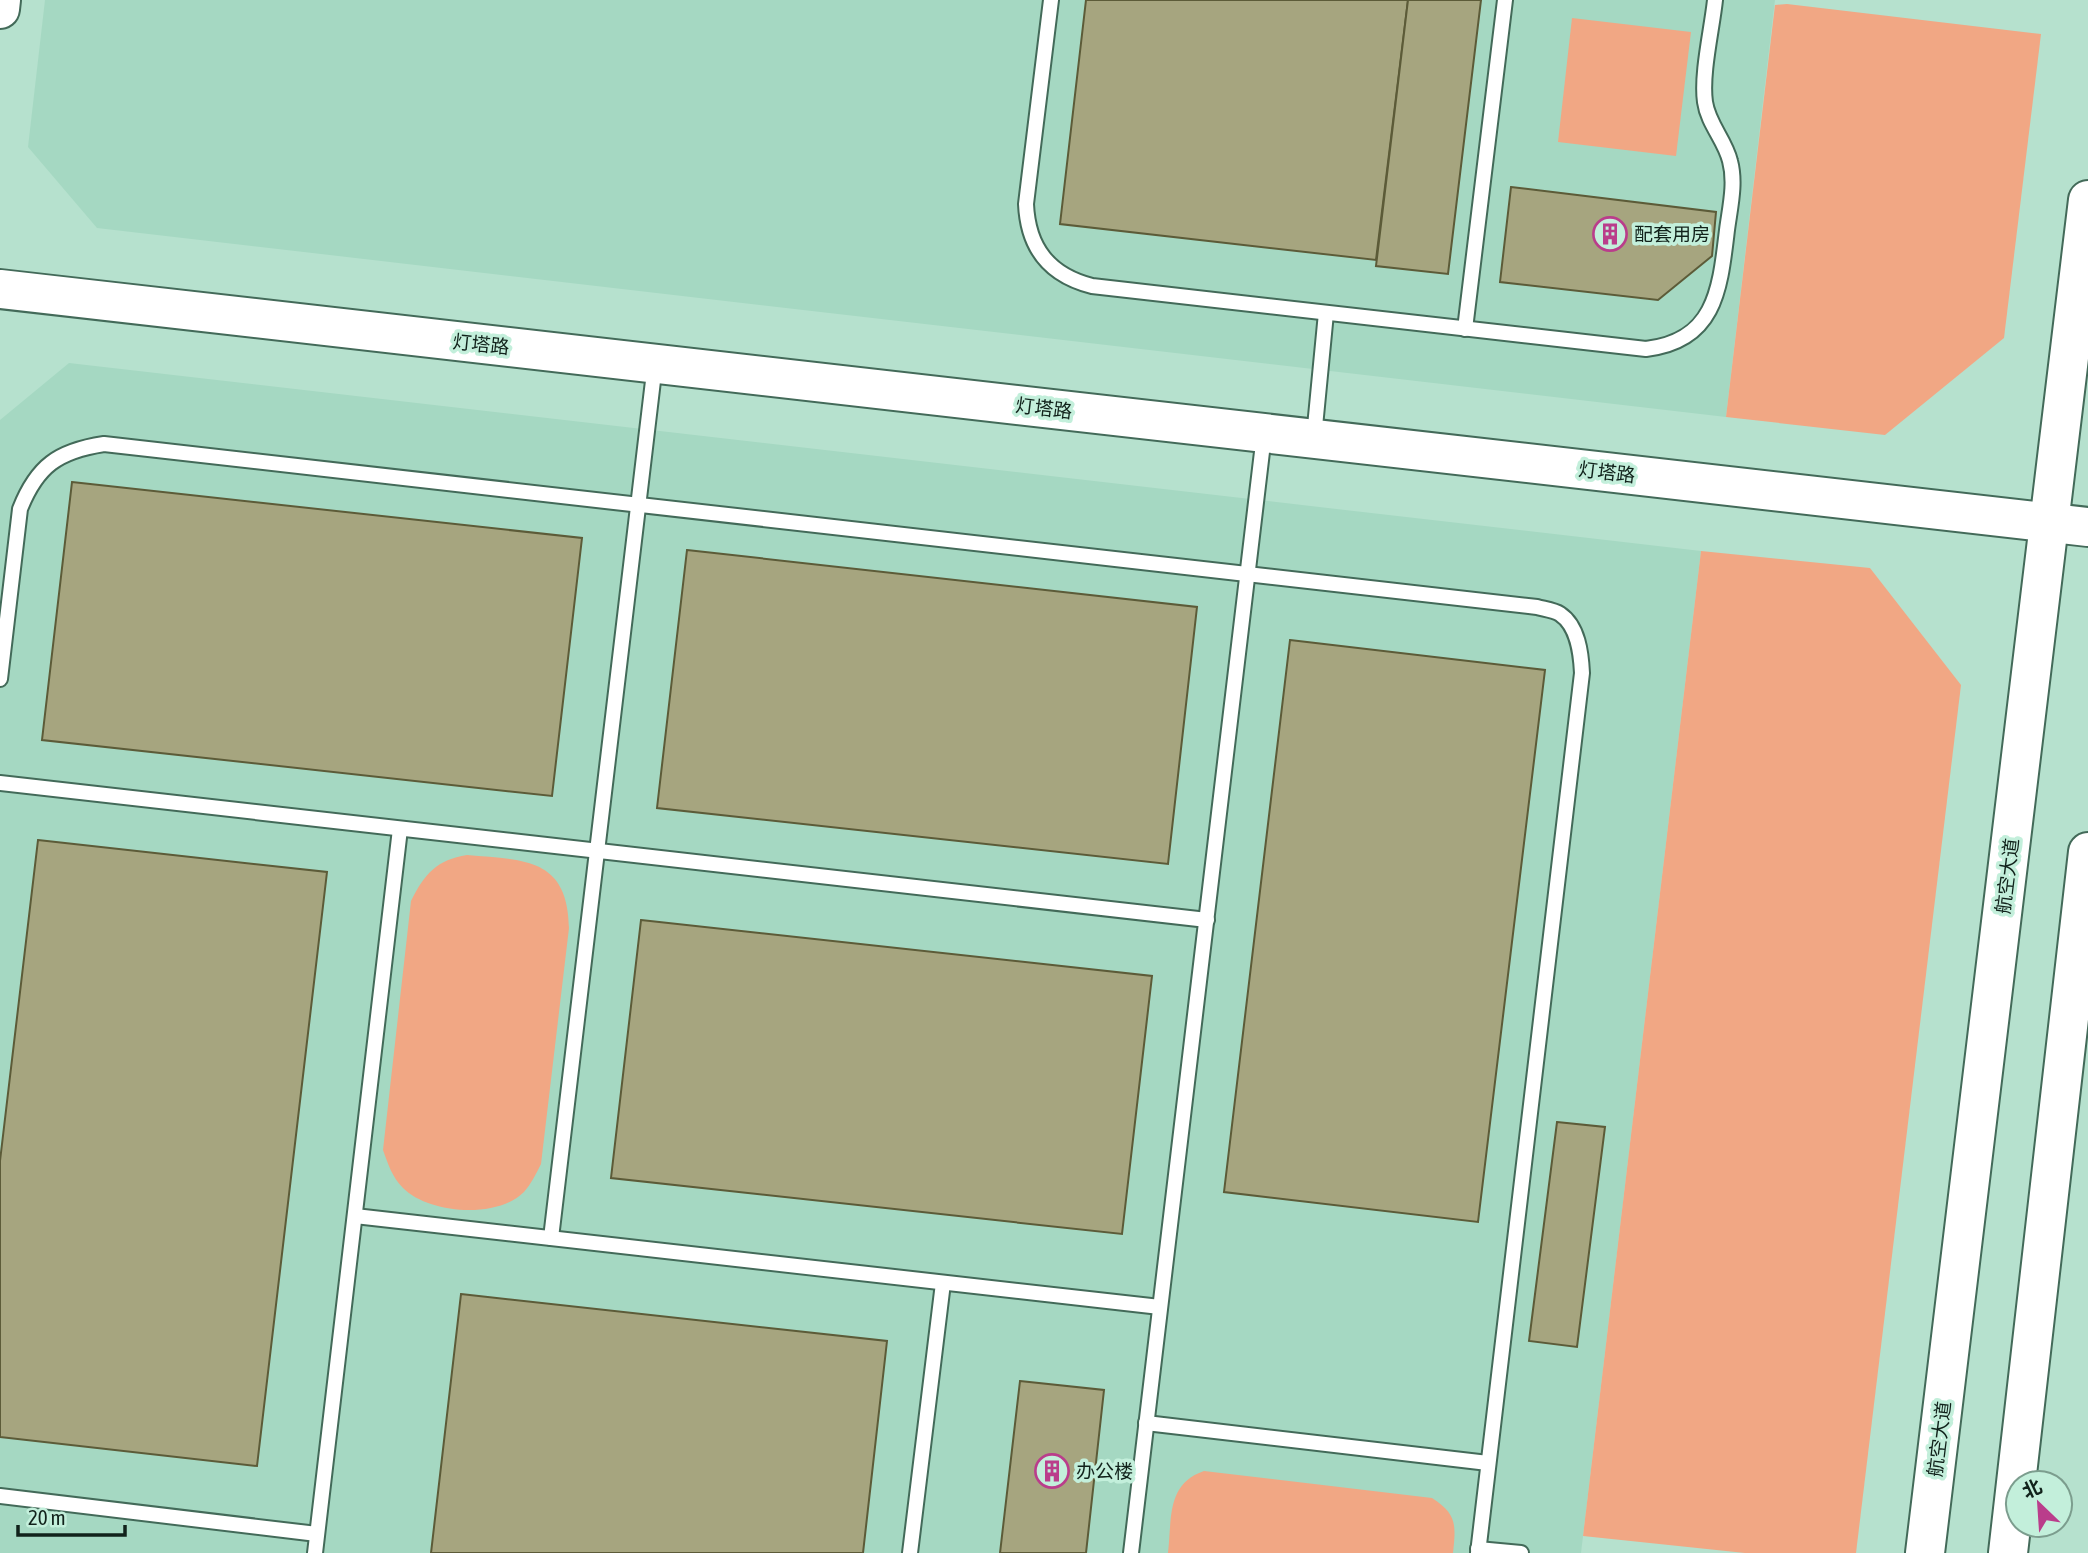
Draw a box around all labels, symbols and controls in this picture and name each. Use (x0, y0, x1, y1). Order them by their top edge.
building icon: 配套用房 (1591, 215, 1629, 253)
place label: 配套用房 (1634, 223, 1710, 245)
street label: 灯塔路 (451, 330, 511, 358)
street label: 灯塔路 (1014, 394, 1074, 422)
street label: 灯塔路 (1577, 458, 1637, 486)
street label: 航空大道 (1991, 837, 2023, 915)
street label: 航空大道 (1923, 1400, 1955, 1478)
building icon: 办公楼 (1033, 1452, 1071, 1490)
place label: 办公楼 (1076, 1460, 1133, 1482)
north arrow (2004, 1469, 2074, 1539)
text: 北 (2019, 1475, 2045, 1503)
scale bar (18, 1494, 124, 1538)
text: 20 m (28, 1505, 66, 1529)

